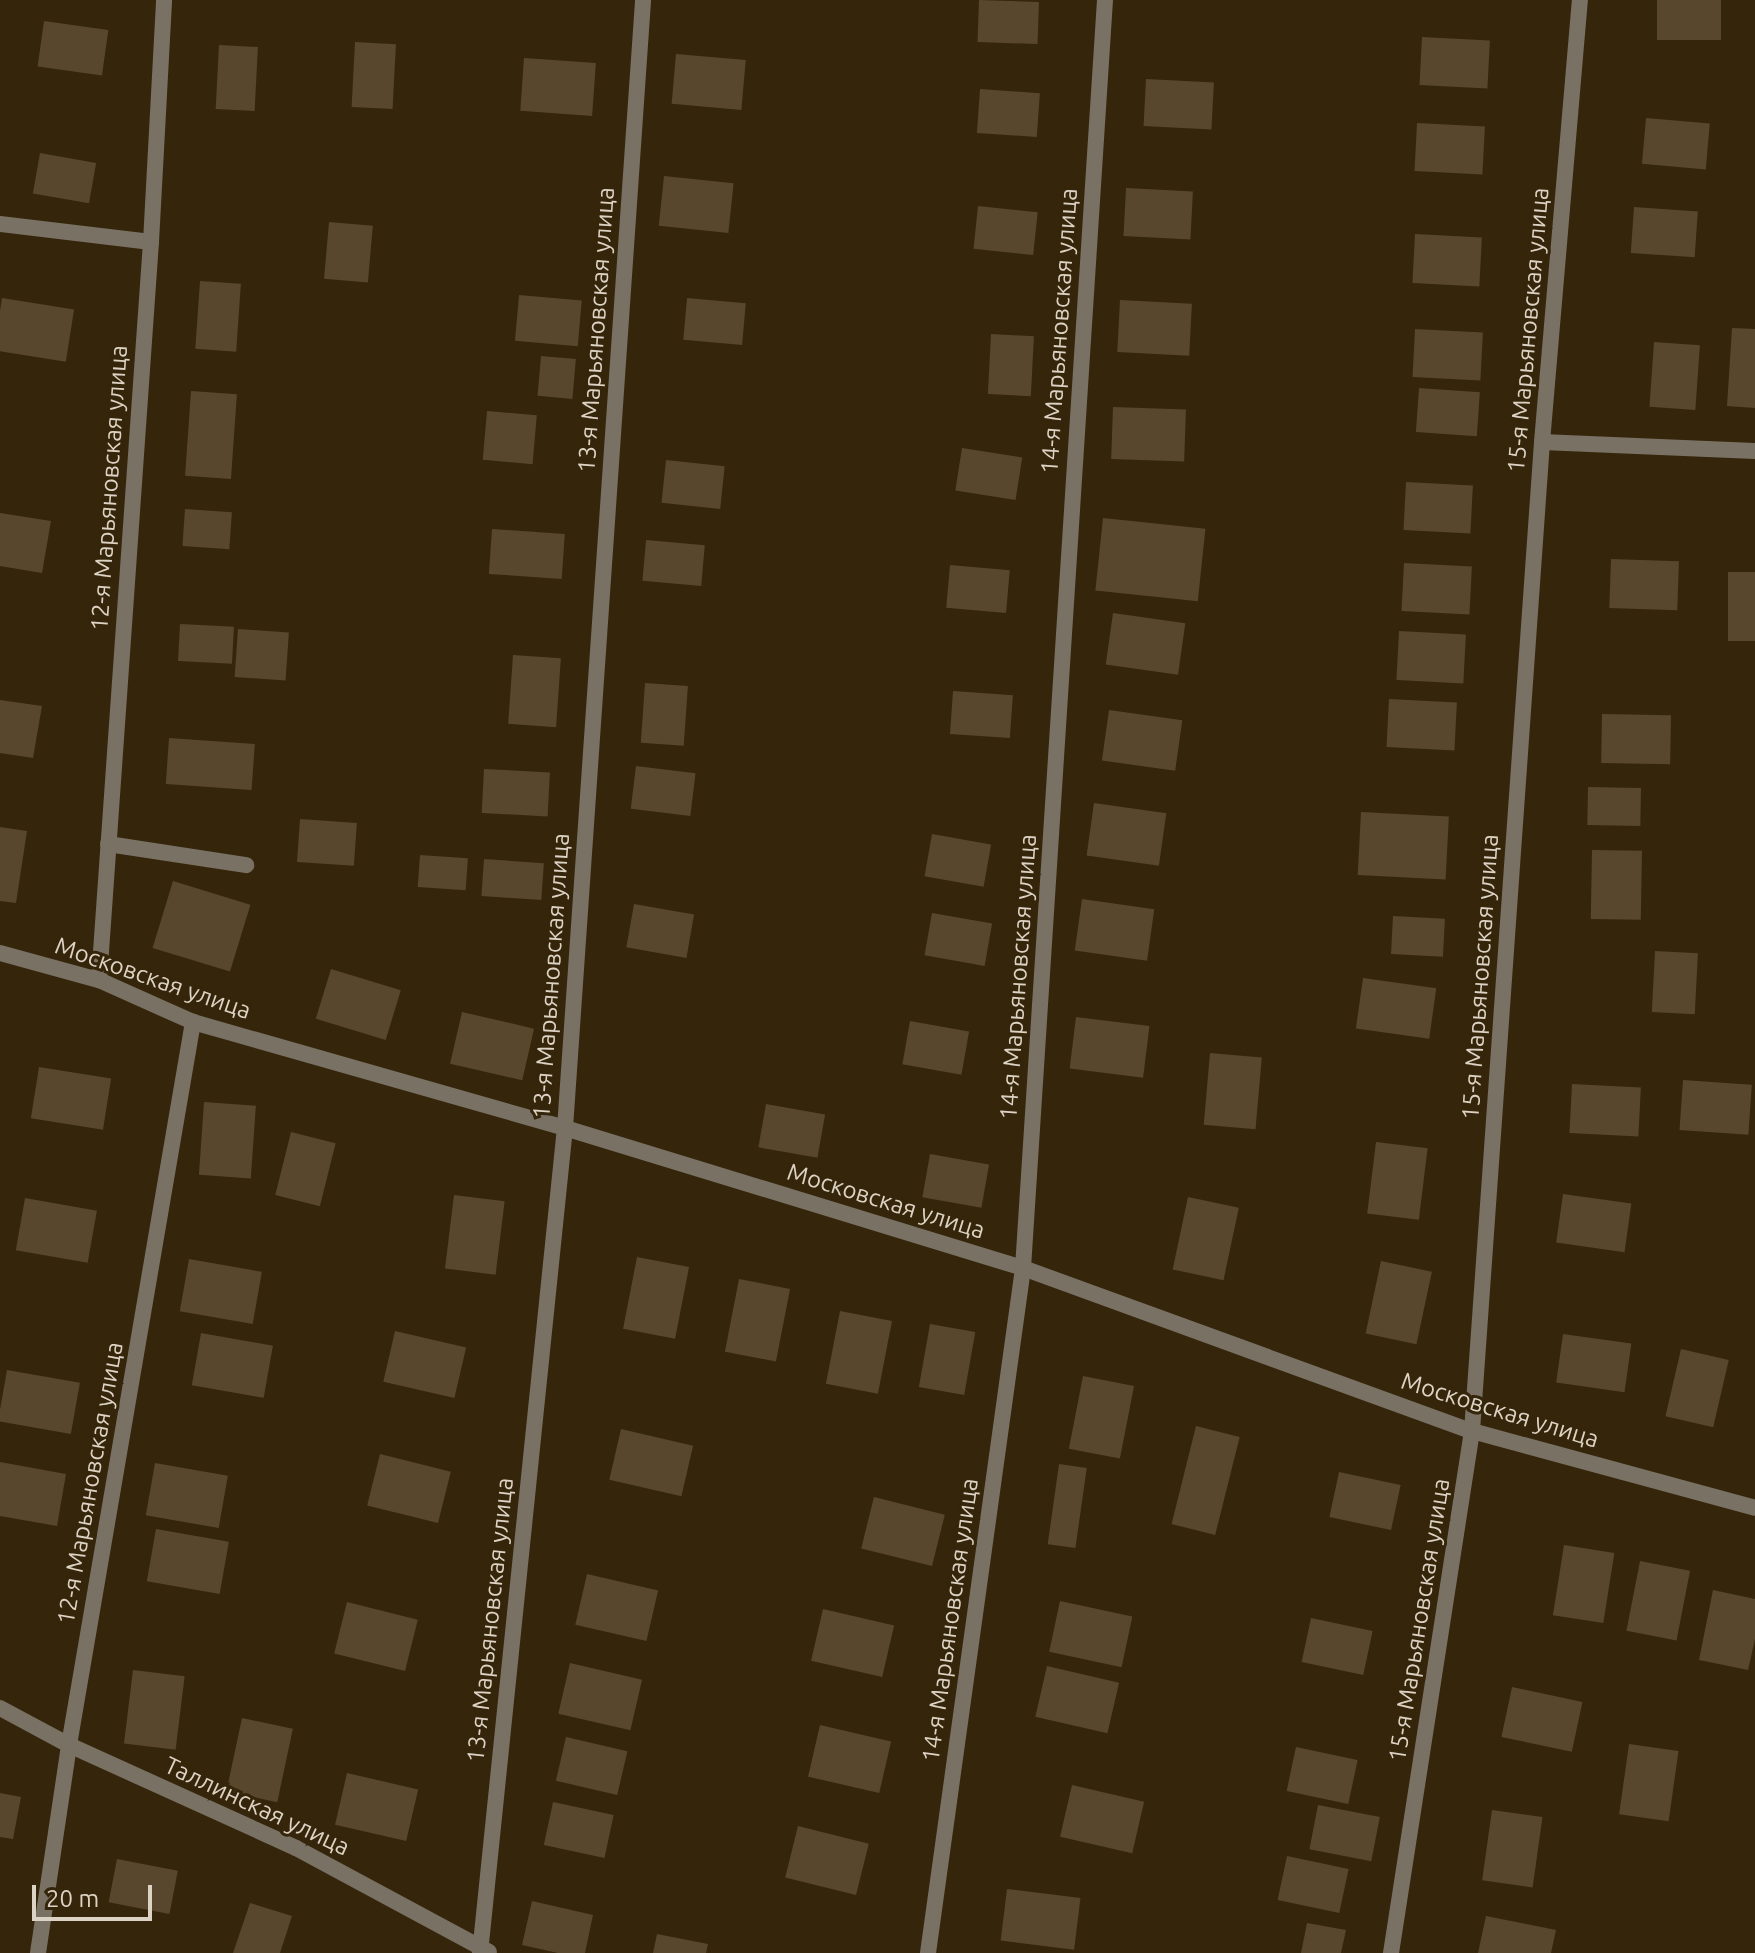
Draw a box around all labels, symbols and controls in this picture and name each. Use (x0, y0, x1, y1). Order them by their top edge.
street label: 13-я Марьяновская улица (572, 186, 620, 474)
street label: 15-я Марьяновская улица (1501, 186, 1555, 474)
street label: 14-я Марьяновская улица (1035, 187, 1083, 475)
street label: 12-я Марьяновская улица (85, 344, 133, 632)
street label: 13-я Марьяновская улица (527, 832, 575, 1120)
street label: 14-я Марьяновская улица (994, 833, 1042, 1121)
street label: 15-я Марьяновская улица (1456, 833, 1504, 1121)
street label: Московская улица (51, 931, 255, 1025)
street label: Московская улица (784, 1157, 988, 1245)
street label: 12-я Марьяновская улица (51, 1340, 129, 1626)
street label: Московская улица (1398, 1366, 1602, 1454)
street label: 13-я Марьяновская улица (461, 1476, 519, 1764)
street label: 14-я Марьяновская улица (916, 1476, 984, 1764)
street label: 15-я Марьяновская улица (1382, 1476, 1456, 1764)
street label: Таллинская улица (160, 1750, 354, 1862)
scale bar (36, 1869, 156, 1919)
text: 20 m (46, 1885, 99, 1912)

